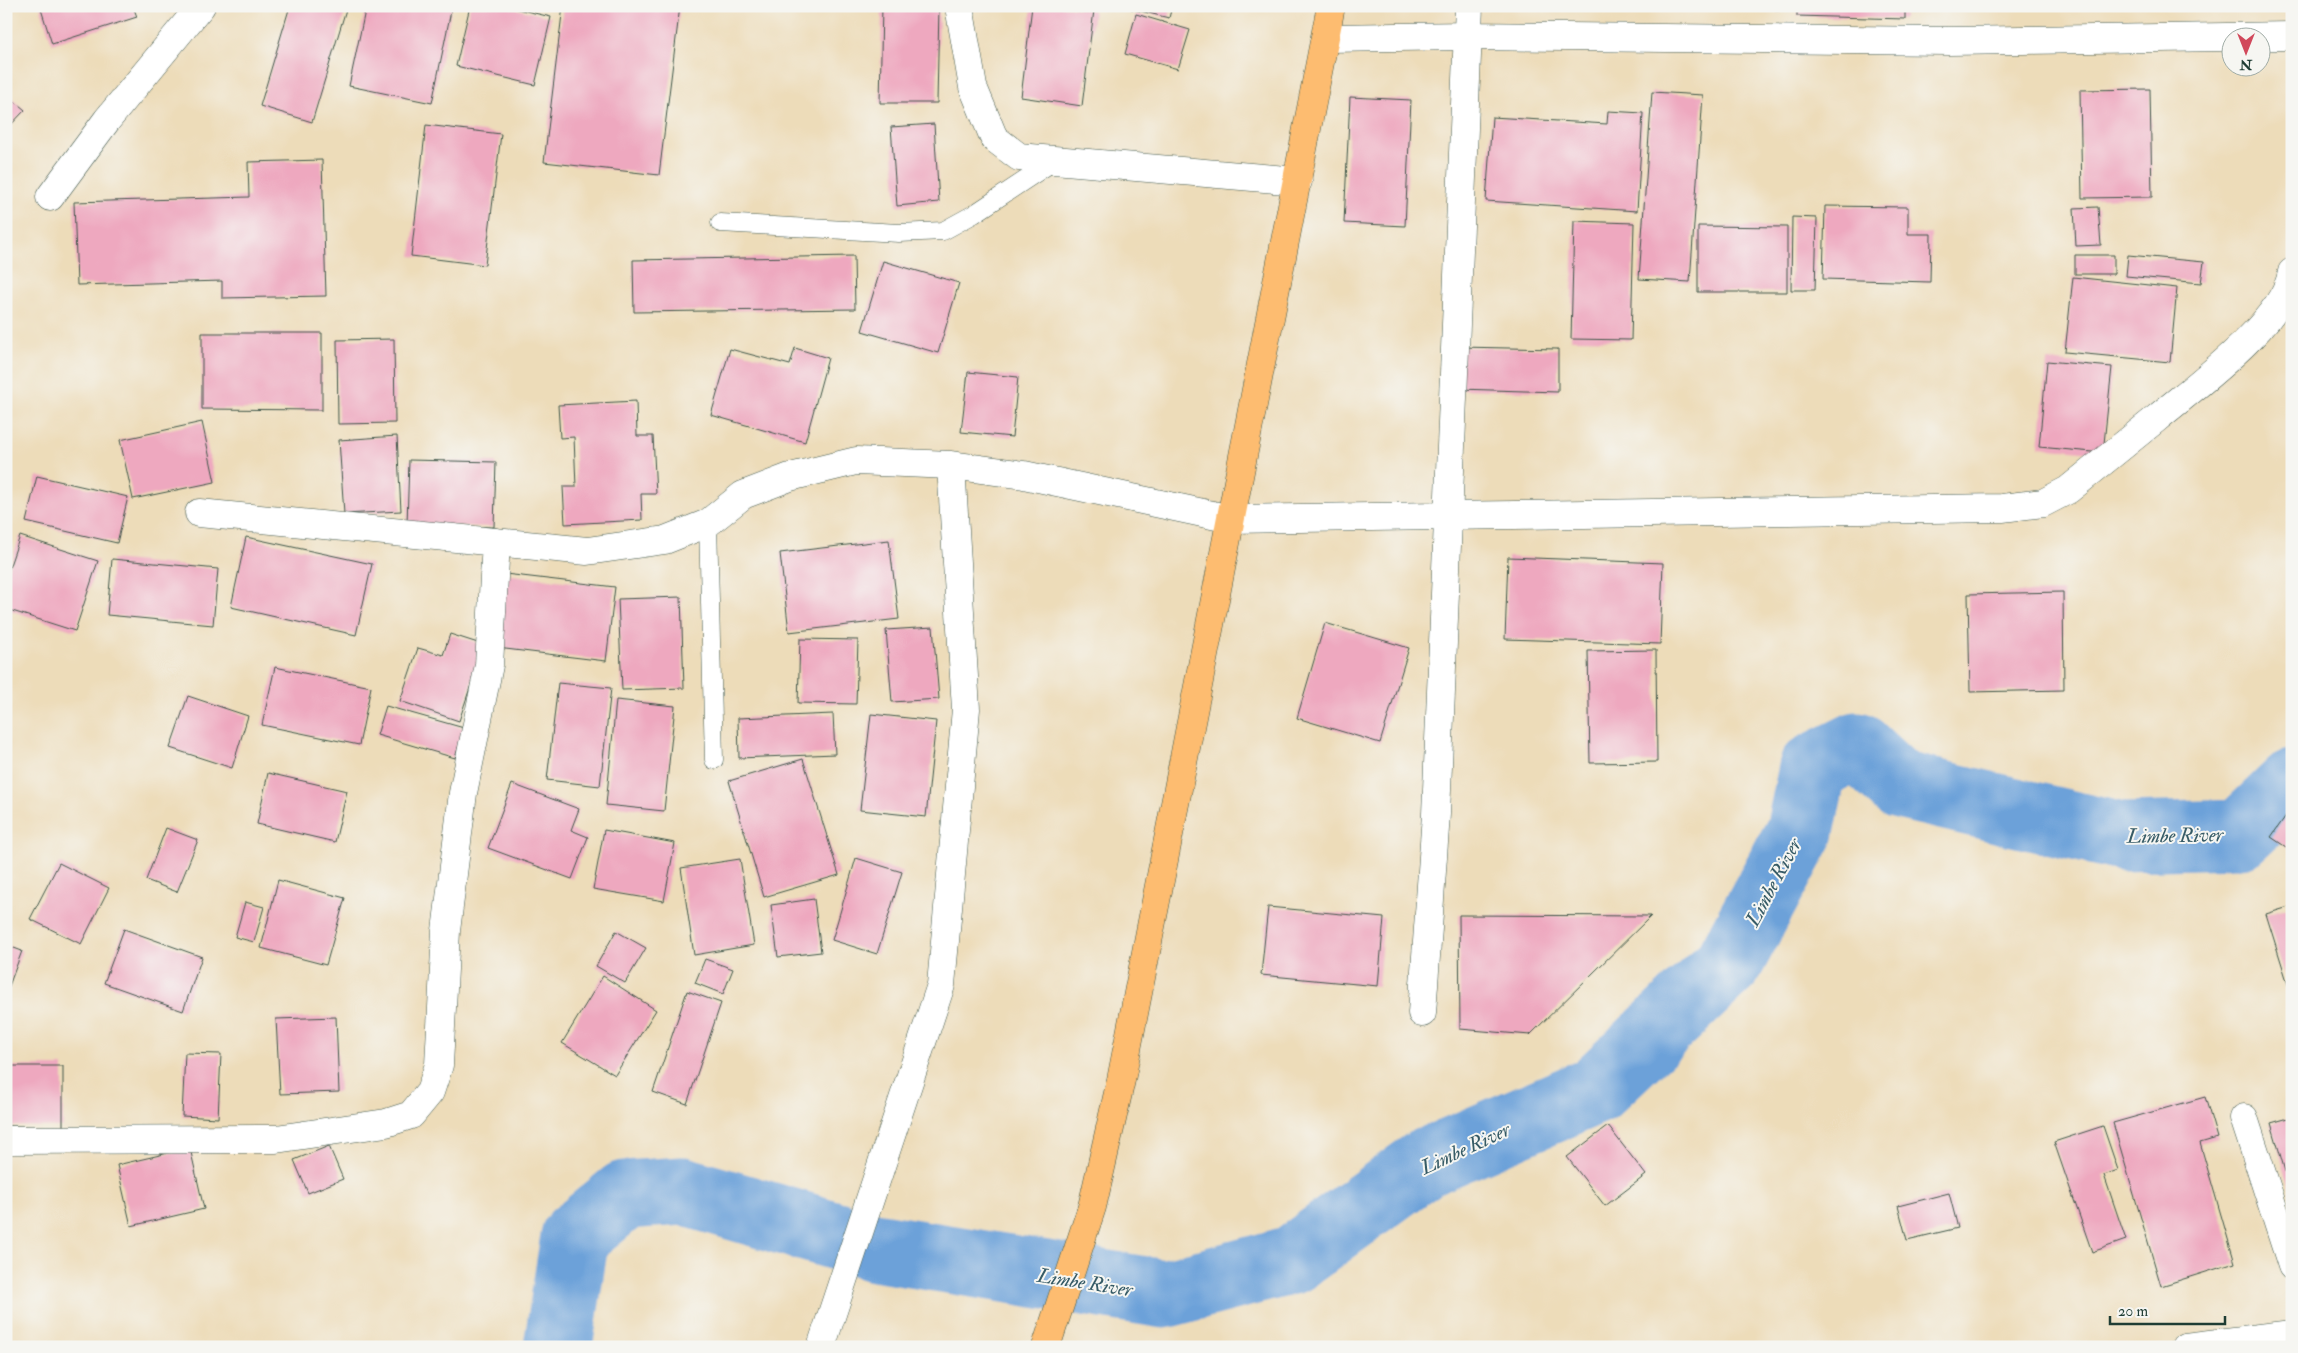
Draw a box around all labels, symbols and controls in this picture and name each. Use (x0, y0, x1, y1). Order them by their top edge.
north arrow (2220, 28, 2270, 78)
text: N (2239, 56, 2253, 73)
water label: Limbe River (2126, 822, 2225, 849)
water label: Limbe River (1739, 833, 1808, 931)
water label: Limbe River (1415, 1116, 1515, 1181)
water label: Limbe River (1035, 1262, 1136, 1303)
scale bar (2110, 1293, 2226, 1325)
text: 20 m (2118, 1302, 2148, 1321)

